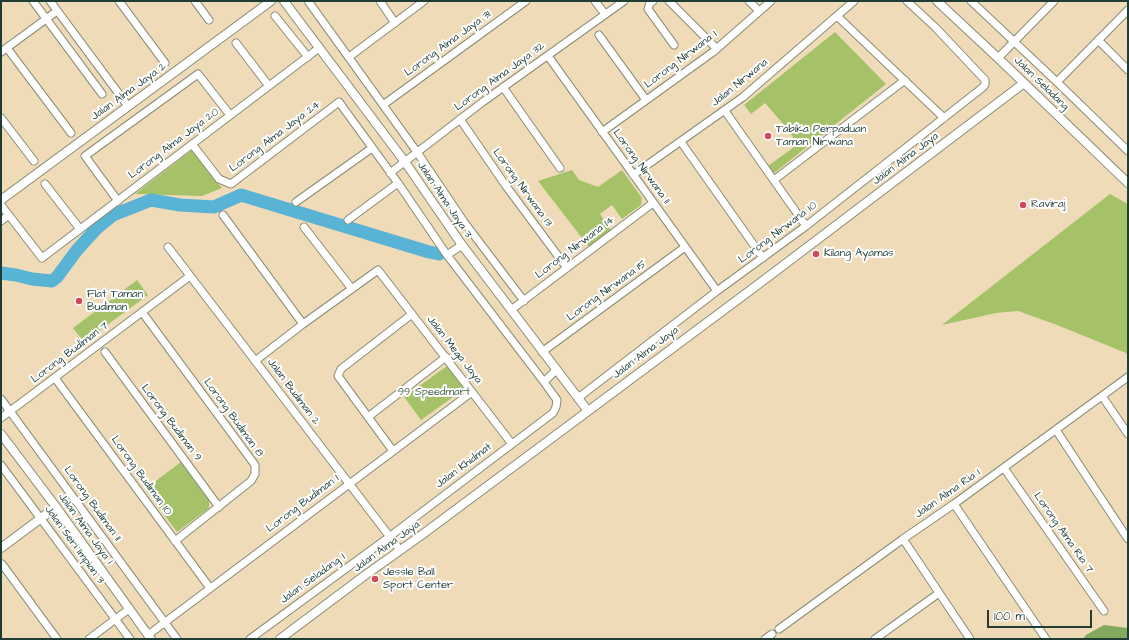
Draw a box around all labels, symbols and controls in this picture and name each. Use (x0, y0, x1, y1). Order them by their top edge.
street label: Lorong Alma Jaya 31 (402, 8, 494, 80)
street label: Lorong Nirwana 1 (642, 28, 720, 92)
street label: Lorong Alma Jaya 32 (452, 40, 548, 114)
street label: Jalan Seladang (1011, 54, 1071, 114)
street label: Jalan Nirwana (709, 56, 771, 110)
street label: Jalan Alma Jaya 2 (89, 60, 169, 124)
street label: Lorong Alma Jaya 24 (227, 99, 323, 175)
street label: Lorong Alma Jaya 20 (126, 106, 222, 182)
place label: Tabika Perpaduan Taman Nirwana (776, 123, 866, 149)
street label: Lorong Nirwana 11 (609, 127, 673, 207)
street label: Jalan Alma Jaya (870, 130, 942, 188)
marker: Tabika Perpaduan Taman Nirwana (763, 131, 773, 141)
street label: Lorong Nirwana 13 (489, 146, 555, 230)
street label: Jalan Alma Jaya 3 (414, 159, 474, 241)
place label: Raviraj (1031, 198, 1065, 212)
street label: Lorong Nirwana 10 (736, 199, 820, 267)
marker: Raviraj (1018, 200, 1028, 210)
street label: Lorong Nirwana 14 (533, 214, 617, 282)
place label: Kilang Ayamas (824, 247, 894, 261)
marker: Kilang Ayamas (811, 249, 821, 259)
street label: Lorong Nirwana 15 (565, 258, 649, 324)
place label: Flat Taman Budiman (87, 288, 143, 314)
marker: Flat Taman Budiman (74, 296, 84, 306)
street label: Jalan Mega Jaya (423, 313, 485, 387)
street label: Lorong Budiman 7 (29, 320, 111, 386)
street label: Jalan Alma Jaya (610, 324, 682, 382)
street label: Jalan Budiman 2 (264, 356, 322, 428)
street label: Lorong Budiman 8 (200, 376, 266, 460)
street label: Lorong Budiman 9 (138, 382, 204, 464)
park label: 99 Speedmart (398, 386, 470, 400)
street label: Lorong Budiman 10 (108, 434, 174, 518)
street label: Jalan Khidmat (433, 441, 495, 491)
street label: Lorong Budiman 11 (60, 464, 124, 544)
street label: Jalan Alma Ria 1 (913, 467, 983, 521)
street label: Lorong Budiman 1 (264, 472, 342, 536)
street label: Lorong Alma Ria 7 (1030, 490, 1096, 576)
street label: Jalan Alma Jaya 1 (55, 491, 115, 567)
street label: Jalan Seri Impian 3 (41, 504, 107, 586)
street label: Jalan Alma Jaya (351, 518, 423, 576)
street label: Jalan Seladang 1 (278, 551, 348, 607)
place label: Jessle Ball Sport Center (383, 566, 453, 592)
marker: Jessle Ball Sport Center (370, 574, 380, 584)
scale bar (989, 602, 1094, 628)
text: 100 m (994, 608, 1025, 625)

